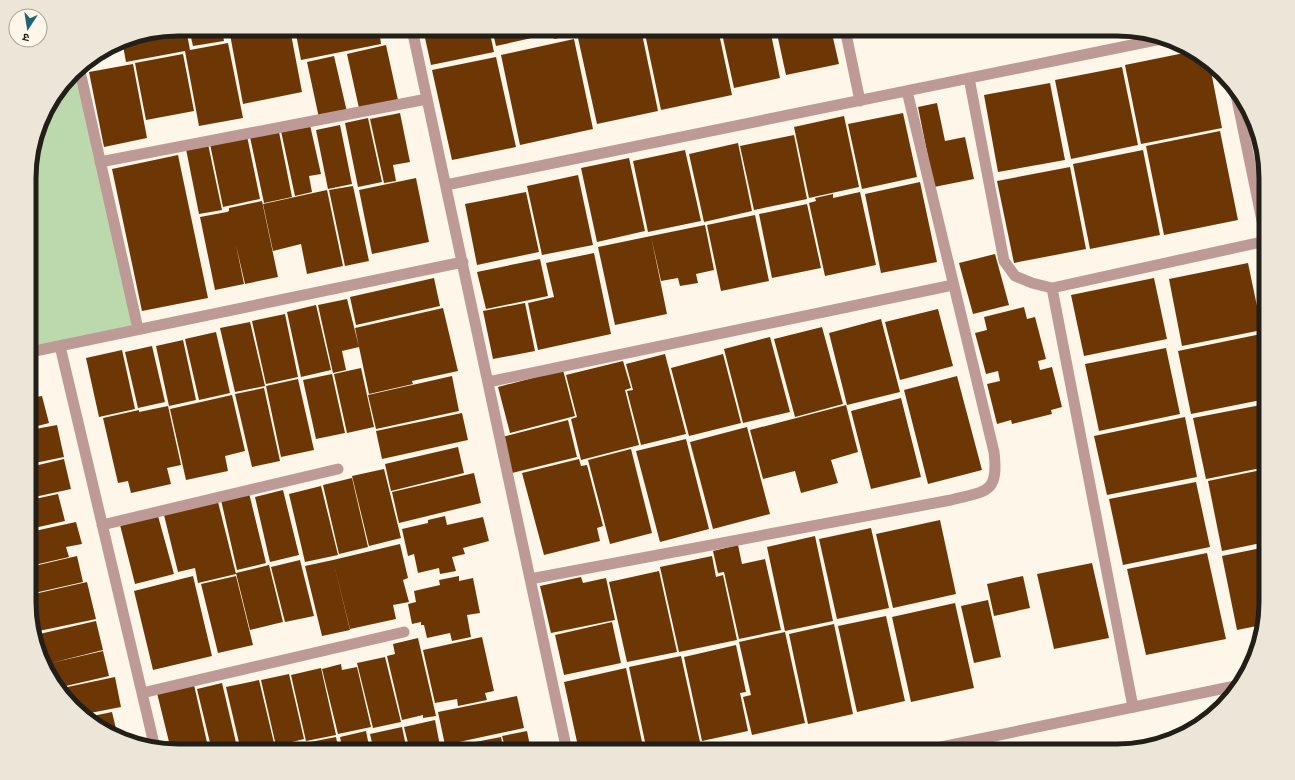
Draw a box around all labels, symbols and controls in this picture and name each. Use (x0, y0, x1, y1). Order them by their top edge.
north arrow (8, 8, 48, 48)
text: उ (21, 30, 31, 45)

